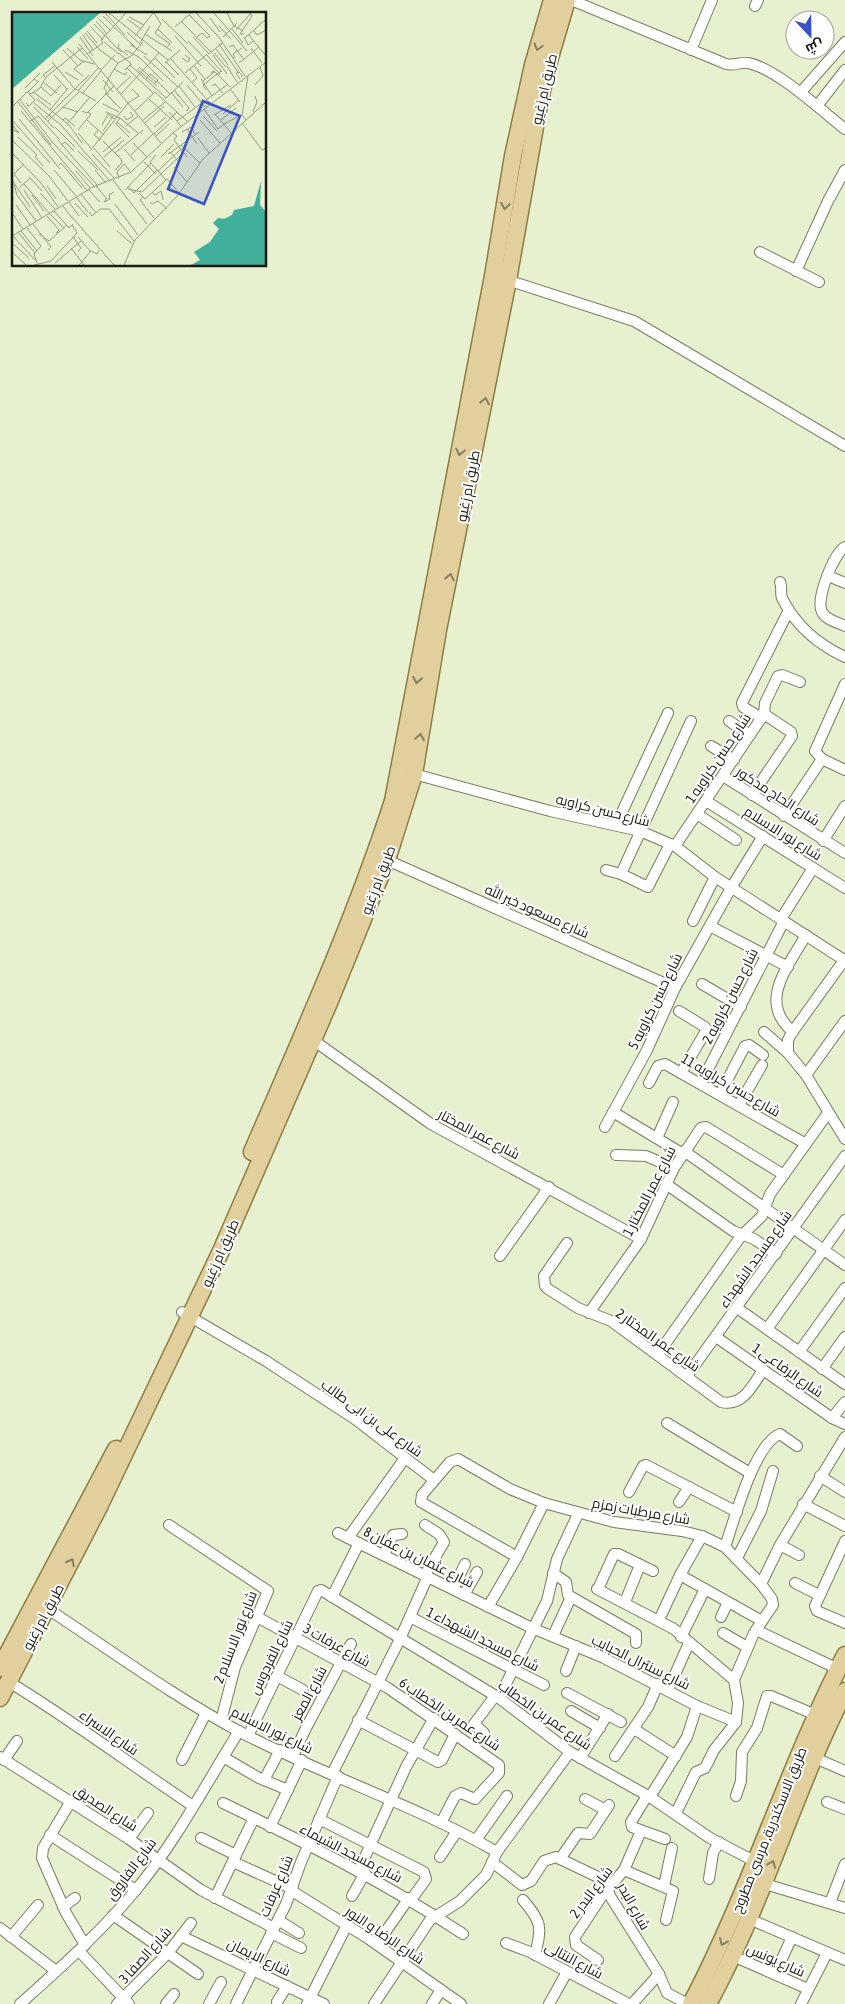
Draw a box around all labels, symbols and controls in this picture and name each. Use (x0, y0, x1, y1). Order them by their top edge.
north arrow (785, 10, 835, 60)
inset map (12, 12, 266, 266)
text: ش (803, 35, 826, 58)
one-way arrow (534, 42, 544, 50)
street label: طريق ام زغيو (528, 52, 562, 127)
one-way arrow (500, 202, 511, 210)
one-way arrow (479, 396, 490, 405)
one-way arrow (455, 447, 466, 456)
street label: طريق ام زغيو (453, 449, 485, 524)
one-way arrow (444, 573, 454, 582)
one-way arrow (413, 676, 423, 685)
street label: شارع حسن كراويه 1 (682, 710, 755, 807)
one-way arrow (414, 733, 424, 741)
street label: شارع الحاج مدكور (732, 763, 823, 830)
street label: شارع حسن كراويه (554, 791, 652, 830)
street label: شارع نور الاسلام (740, 803, 825, 865)
street label: طريق ام زغيو (358, 843, 400, 917)
street label: شارع مسعود خير الله (482, 880, 592, 942)
street label: شارع حسن كراويه 2 (699, 946, 762, 1047)
street label: شارع حسن كراويه 5 (625, 950, 686, 1052)
street label: شارع حسن كراويه 11 (678, 1050, 783, 1121)
street label: شارع عمر المختار (434, 1105, 523, 1163)
street label: شارع عمر المختار 1 (619, 1143, 679, 1239)
street label: شارع مسجد الشهداء (715, 1207, 796, 1312)
street label: طريق ام زغيو (198, 1217, 244, 1290)
street label: شارع عمر المختار 2 (612, 1305, 703, 1376)
street label: شارع الرفاعى 1 (749, 1340, 826, 1401)
street label: شارع على بن ابى طالب (318, 1376, 426, 1461)
street label: شارع مرطبات زمزم (590, 1494, 691, 1529)
street label: شارع عثمان بن عفان 8 (361, 1523, 477, 1592)
one-way arrow (65, 1558, 76, 1567)
street label: طريق ام زغيو (19, 1581, 69, 1654)
street label: شارع نور الاسلام 2 (210, 1589, 262, 1686)
street label: شارع مسجد الشهداء 1 (424, 1604, 542, 1675)
street label: شارع الفردوس (246, 1617, 297, 1697)
street label: شارع عرفات 3 (300, 1620, 373, 1671)
street label: شارع سنترال الحبايب (589, 1631, 693, 1694)
street label: شارع المعز (288, 1663, 331, 1724)
street label: شارع عمر بن الخطاب 6 (396, 1674, 504, 1755)
street label: شارع عمر بن الخطاب (495, 1677, 595, 1754)
street label: شارع نور الاسلام (228, 1703, 315, 1758)
street label: شارع الاسراء (76, 1706, 142, 1759)
street label: طريق الاسكندرية, مرسى مطروح (728, 1745, 811, 1916)
street label: شارع الصديق (71, 1782, 141, 1835)
street label: شارع مسجد الشيماء (297, 1820, 405, 1887)
street label: شارع الفاروق (103, 1835, 160, 1904)
street label: شارع عرفات (256, 1853, 297, 1920)
one-way arrow (766, 1861, 776, 1869)
street label: شارع البدر 2 (566, 1863, 616, 1922)
street label: شارع البدر (613, 1879, 654, 1933)
street label: شارع الرضا و النور (341, 1902, 427, 1968)
street label: شارع الصفا 3 (116, 1924, 175, 1987)
street label: شارع الايمان (224, 1935, 293, 1980)
one-way arrow (718, 1937, 729, 1946)
street label: شارع النتالى (542, 1938, 606, 1983)
street label: شارع يونس (744, 1940, 808, 1981)

